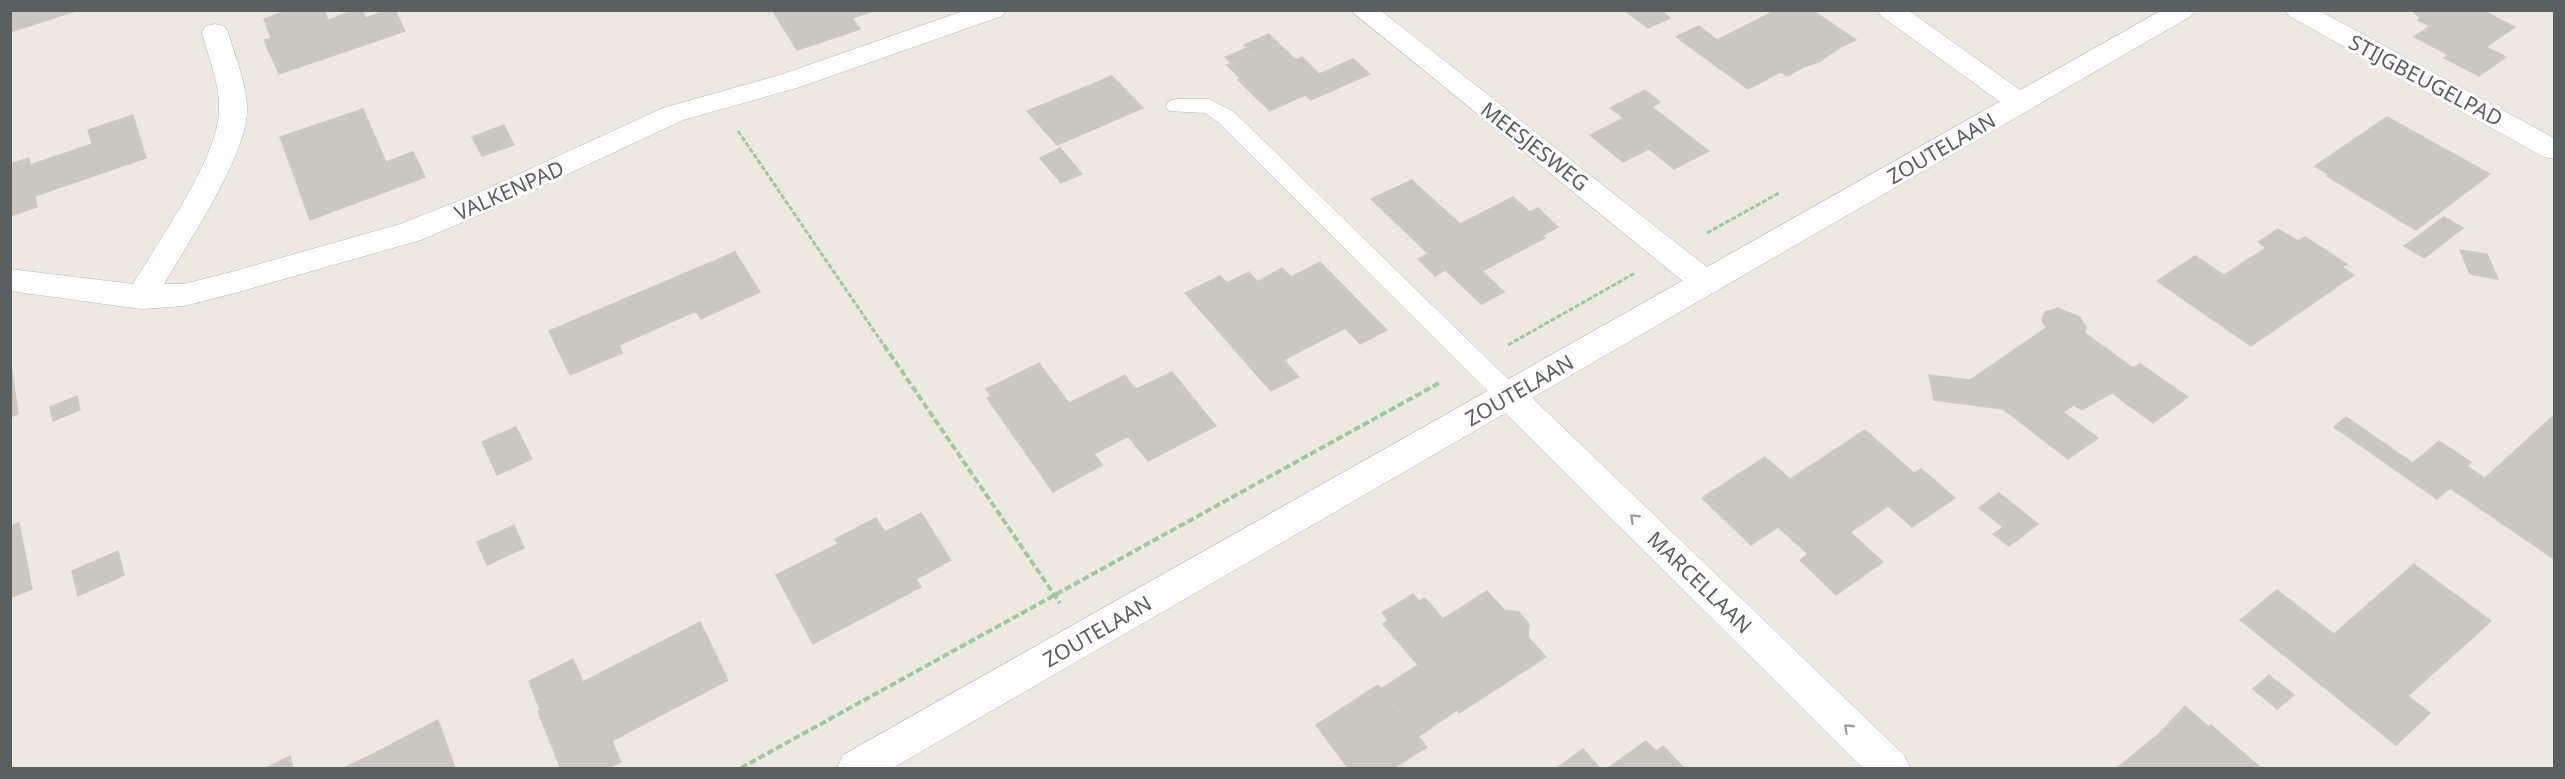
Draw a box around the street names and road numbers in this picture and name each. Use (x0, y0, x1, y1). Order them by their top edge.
street label: STIJGBEUGELPAD (2344, 28, 2508, 132)
street label: MEESJESWEG (1475, 95, 1595, 197)
street label: ZOUTELAAN (1882, 106, 2000, 190)
street label: VALKENPAD (450, 153, 568, 227)
street label: ZOUTELAAN (1460, 348, 1578, 432)
street label: MARCELLAAN (1642, 525, 1758, 639)
street label: ZOUTELAAN (1038, 589, 1156, 673)

